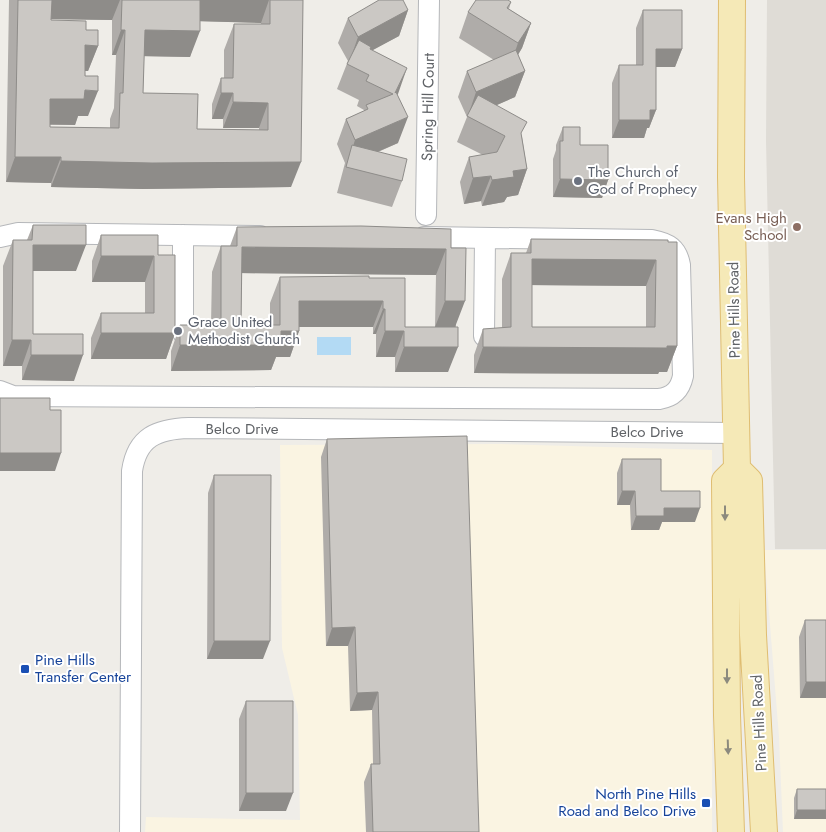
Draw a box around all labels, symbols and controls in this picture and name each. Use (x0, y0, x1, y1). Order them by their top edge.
street label: Spring Hill Court (416, 52, 440, 161)
place label: The Church of God of Prophecy (588, 161, 697, 200)
marker: The Church of God of Prophecy (572, 175, 584, 187)
place label: Evans High School (715, 207, 787, 246)
marker: Evans High School (791, 221, 803, 233)
street label: Pine Hills Road (722, 261, 746, 359)
place label: Grace United Methodist Church (188, 311, 300, 350)
marker: Grace United Methodist Church (172, 325, 184, 337)
street label: Belco Drive (206, 418, 279, 440)
street label: Belco Drive (611, 421, 684, 443)
one-way arrow (721, 506, 729, 522)
place label: Pine Hills Transfer Center (35, 649, 132, 688)
marker: Pine Hills Transfer Center (19, 663, 31, 675)
one-way arrow (723, 668, 731, 684)
street label: Pine Hills Road (745, 674, 773, 772)
one-way arrow (724, 739, 732, 755)
place label: North Pine Hills Road and Belco Drive (558, 783, 696, 822)
marker: North Pine Hills Road and Belco Drive (700, 797, 712, 809)

